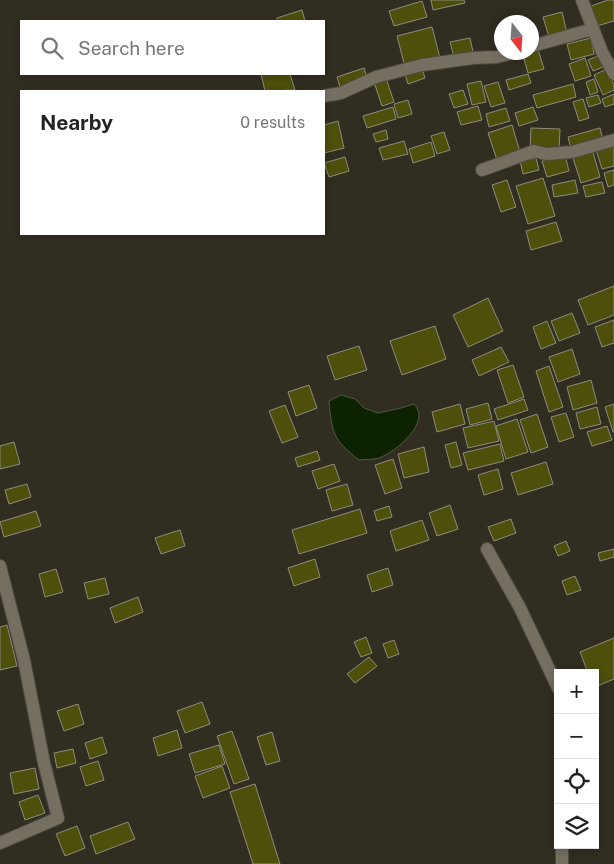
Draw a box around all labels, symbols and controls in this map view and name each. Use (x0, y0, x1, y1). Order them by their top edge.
north arrow (494, 15, 539, 60)
search box (20, 20, 325, 75)
icon: search (38, 34, 66, 62)
text: Search here (78, 37, 185, 59)
text: Nearby (40, 110, 113, 135)
text: 0 results (240, 113, 305, 132)
map controls (554, 669, 599, 849)
button: + (554, 669, 599, 714)
button: − (554, 714, 599, 759)
button: locate (554, 759, 599, 804)
button: layers (554, 804, 599, 849)

